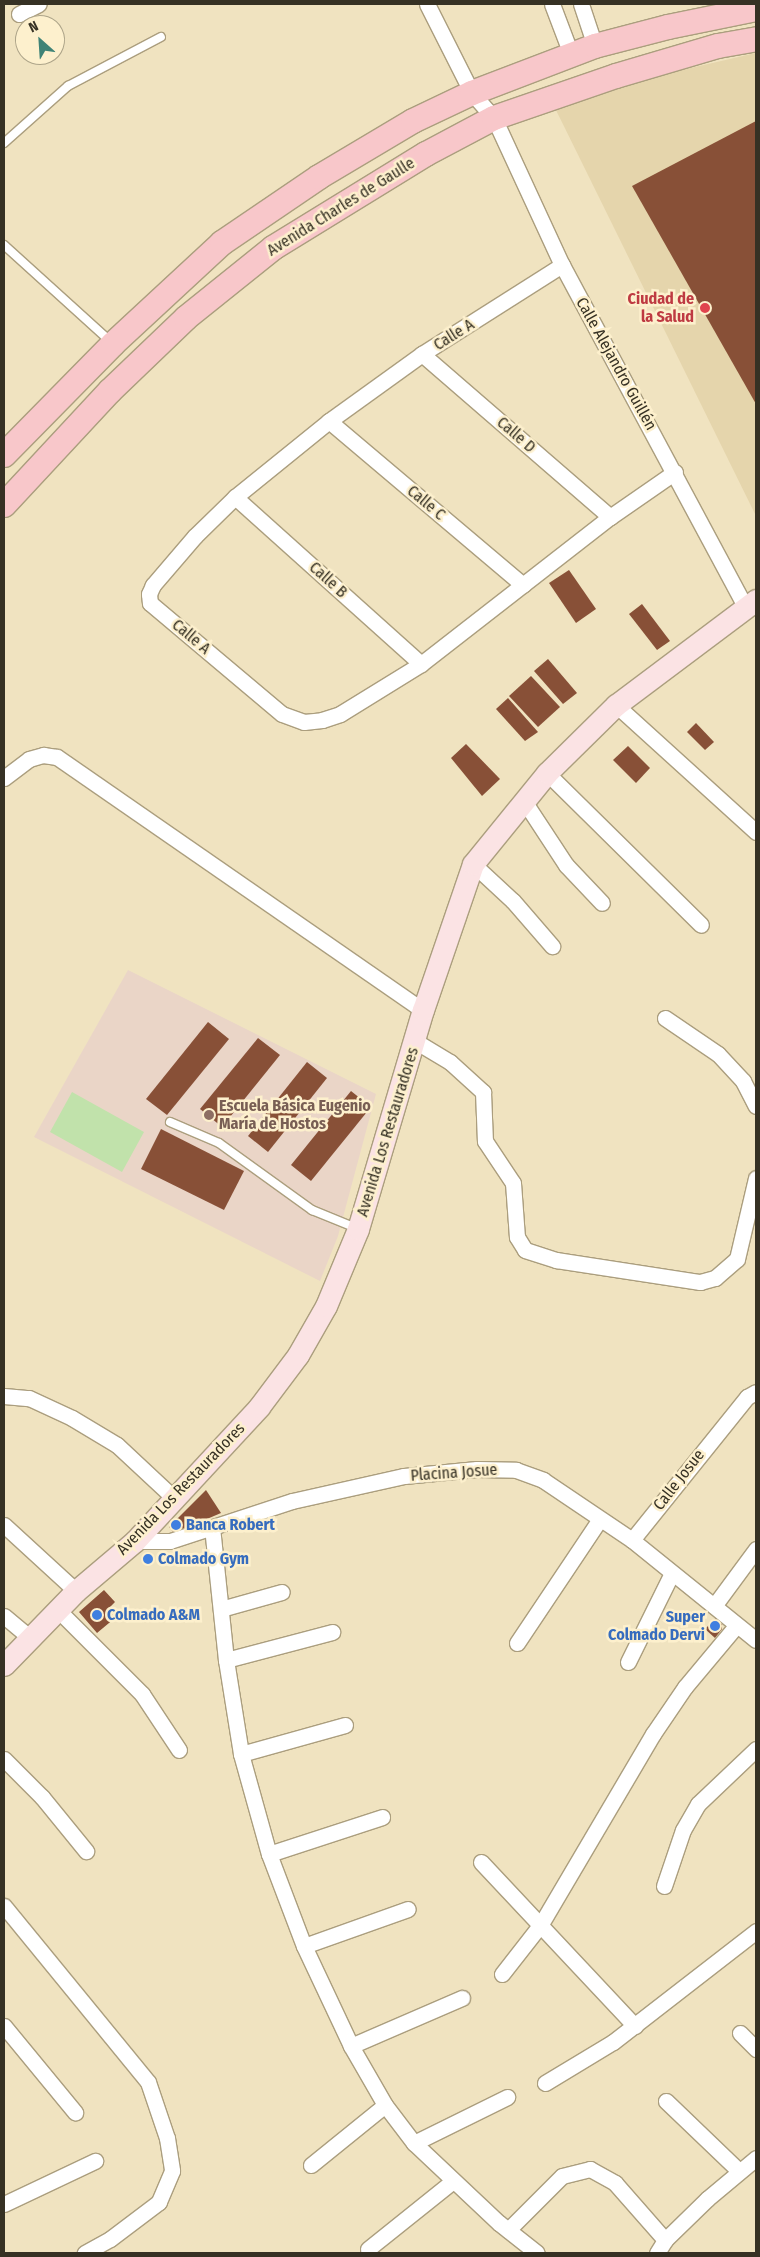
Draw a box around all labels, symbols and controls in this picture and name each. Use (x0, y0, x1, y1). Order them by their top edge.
north arrow (15, 15, 65, 65)
text: N (26, 17, 41, 36)
street label: Avenida Charles de Gaulle (264, 154, 418, 260)
place label: Ciudad de la Salud (628, 289, 694, 327)
street label: Calle Alejandro Guillén (572, 294, 660, 434)
marker: Ciudad de la Salud (698, 301, 712, 315)
street label: Calle A (430, 315, 478, 355)
street label: Calle D (493, 413, 539, 457)
street label: Calle C (403, 482, 449, 524)
street label: Calle B (305, 558, 351, 602)
street label: Calle A (168, 615, 214, 659)
street label: Avenida Los Restauradores (353, 1045, 423, 1219)
place label: Escuela Básica Eugenio María de Hostos (219, 1096, 371, 1134)
marker: Escuela Básica Eugenio María de Hostos (203, 1109, 215, 1121)
street label: Avenida Los Restauradores (113, 1419, 249, 1559)
street label: Calle Josue (649, 1446, 709, 1514)
street label: Placina Josue (410, 1460, 498, 1486)
place label: Banca Robert (186, 1515, 275, 1535)
marker: Banca Robert (170, 1519, 182, 1531)
place label: Colmado Gym (158, 1549, 249, 1569)
marker: Colmado Gym (142, 1553, 154, 1565)
place label: Colmado A&M (107, 1605, 200, 1625)
place label: Super Colmado Dervi (608, 1607, 705, 1645)
marker: Colmado A&M (91, 1609, 103, 1621)
marker: Super Colmado Dervi (709, 1620, 721, 1632)

